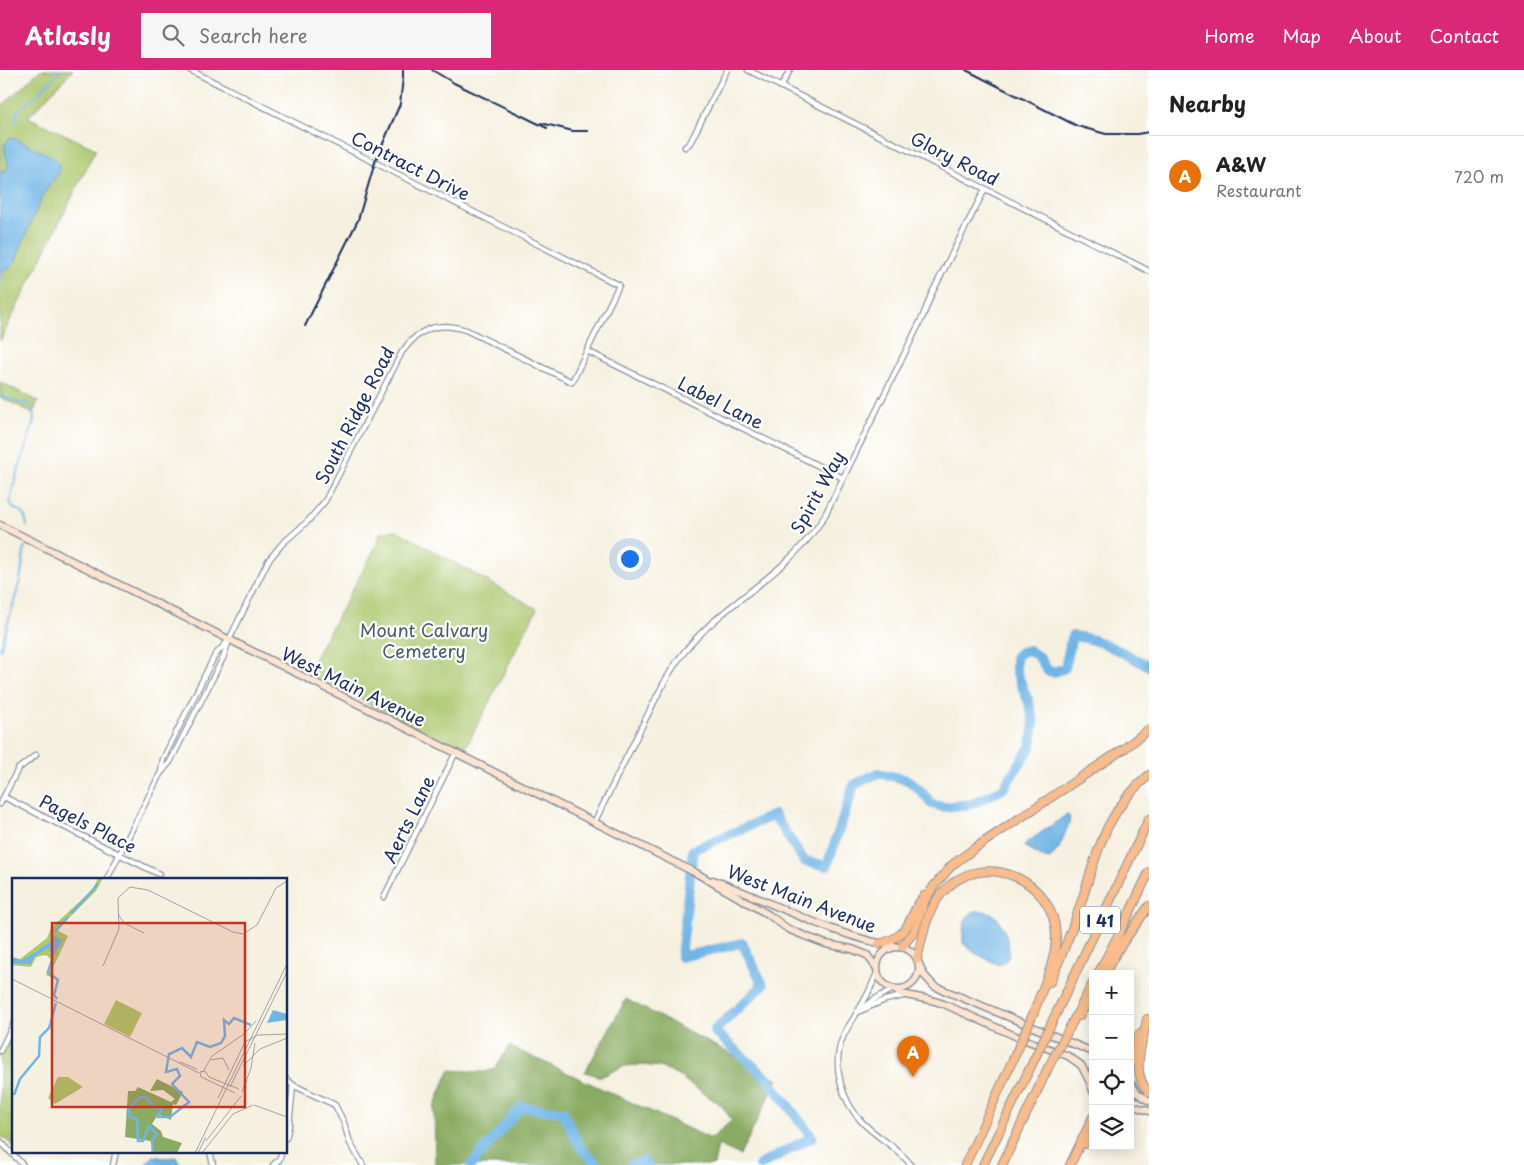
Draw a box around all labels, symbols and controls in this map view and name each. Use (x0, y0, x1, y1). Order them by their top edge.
search box (141, 13, 491, 58)
text: Atlasly (25, 17, 111, 53)
icon: search (159, 21, 187, 49)
text: Search here (199, 21, 308, 49)
text: Home (1204, 22, 1254, 49)
text: Map (1282, 22, 1321, 49)
text: About (1349, 22, 1401, 49)
text: Contact (1429, 22, 1499, 49)
text: Nearby (1169, 87, 1246, 119)
street label: Contract Drive (347, 123, 475, 207)
street label: Glory Road (906, 124, 1004, 192)
text: A&W (1216, 150, 1266, 178)
text: A (1179, 164, 1191, 188)
text: 720 m (1454, 164, 1504, 188)
text: Restaurant (1216, 178, 1302, 202)
street label: South Ridge Road (308, 341, 400, 489)
street label: Label Lane (674, 369, 768, 435)
street label: Spirit Way (783, 446, 851, 538)
your location (617, 546, 643, 572)
park label: Mount Calvary Cemetery (360, 616, 488, 664)
street label: West Main Avenue (277, 639, 431, 733)
street label: Aerts Lane (375, 771, 441, 867)
street label: Pagels Place (35, 787, 141, 859)
street label: West Main Avenue (724, 857, 881, 939)
inset map (12, 878, 288, 1152)
road number: I 41 (1080, 906, 1120, 934)
map controls (1089, 970, 1134, 1150)
button: + (1089, 970, 1134, 1015)
button: − (1089, 1015, 1134, 1060)
pin: A (897, 1036, 929, 1077)
button: locate (1089, 1060, 1134, 1105)
button: layers (1089, 1105, 1134, 1150)

